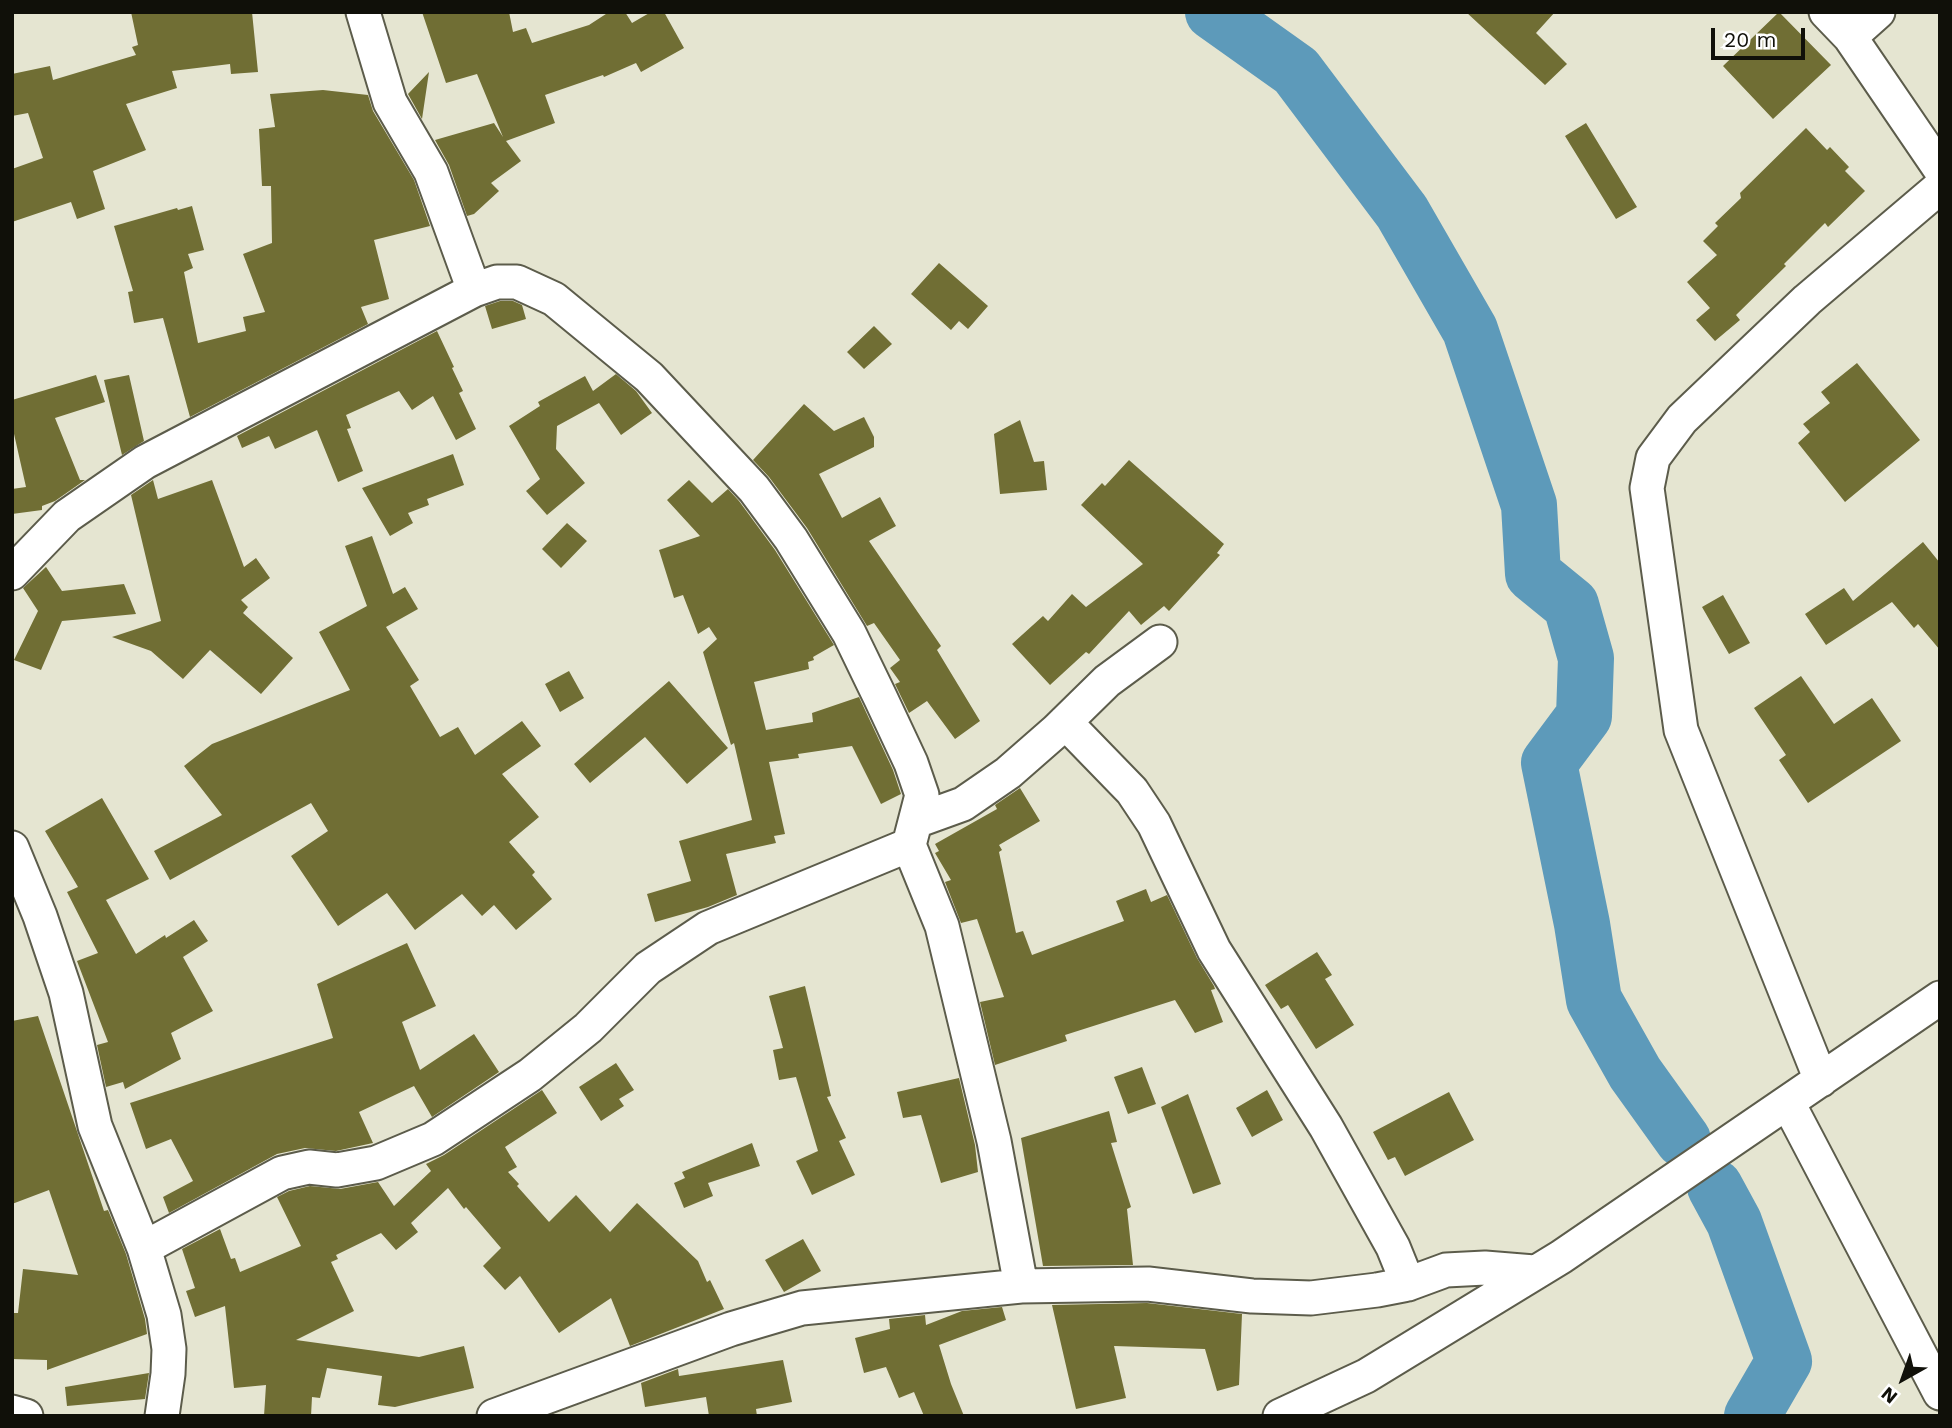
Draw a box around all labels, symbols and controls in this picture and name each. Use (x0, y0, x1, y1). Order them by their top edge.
scale bar (1714, 14, 1808, 58)
text: 20 m (1724, 27, 1776, 52)
north arrow (1868, 1344, 1938, 1414)
text: N (1876, 1382, 1902, 1409)

